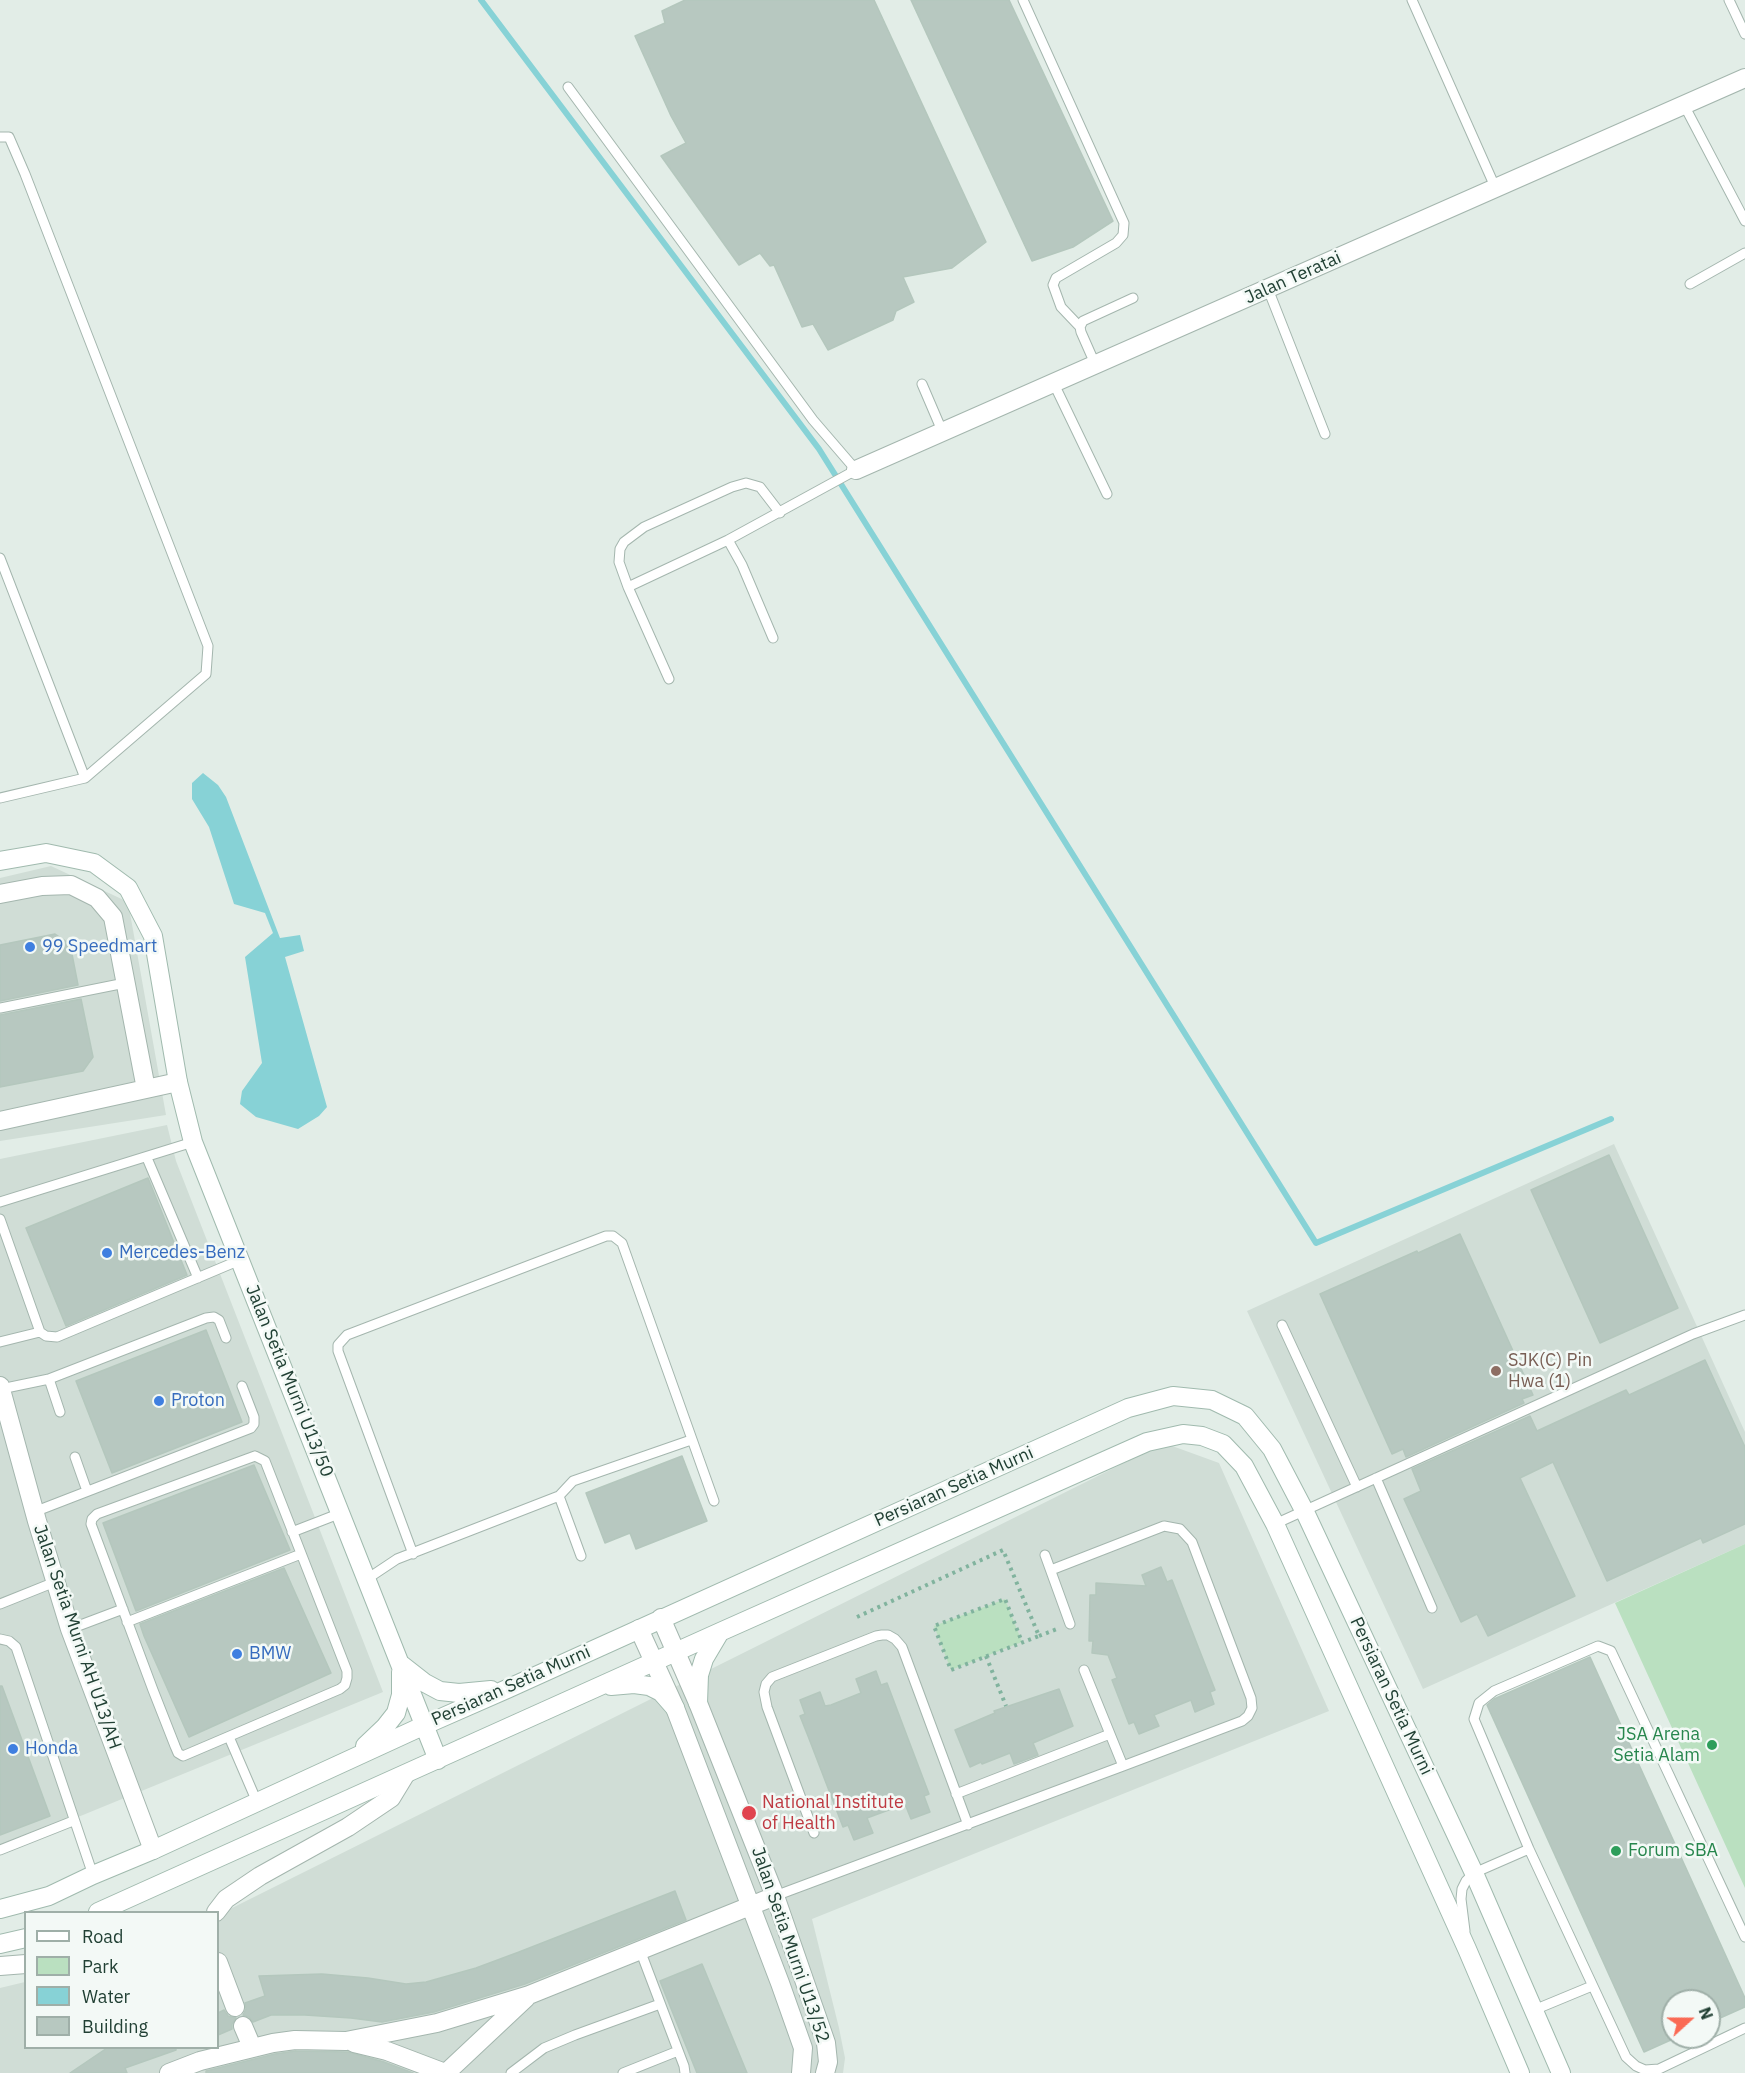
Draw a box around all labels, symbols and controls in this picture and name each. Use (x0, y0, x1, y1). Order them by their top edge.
street label: Jalan Teratai (1241, 247, 1345, 309)
place label: 99 Speedmart (42, 936, 157, 958)
marker: 99 Speedmart (23, 940, 37, 954)
place label: Mercedes-Benz (119, 1242, 245, 1264)
marker: Mercedes-Benz (100, 1246, 114, 1260)
street label: Jalan Setia Murni U13/50 (240, 1282, 338, 1480)
place label: SJK(C) Pin Hwa (1) (1508, 1350, 1592, 1392)
marker: SJK(C) Pin Hwa (1) (1489, 1364, 1503, 1378)
place label: Proton (171, 1390, 225, 1412)
marker: Proton (152, 1394, 166, 1408)
street label: Persiaran Setia Murni (871, 1442, 1037, 1532)
street label: Jalan Setia Murni AH U13/AH (28, 1522, 126, 1752)
street label: Persiaran Setia Murni (1345, 1614, 1437, 1778)
street label: Persiaran Setia Murni (428, 1641, 594, 1731)
place label: BMW (249, 1643, 291, 1665)
marker: BMW (230, 1647, 244, 1661)
place label: JSA Arena Setia Alam (1613, 1724, 1700, 1766)
place label: Honda (25, 1738, 78, 1760)
marker: JSA Arena Setia Alam (1705, 1738, 1719, 1752)
marker: Honda (6, 1742, 20, 1756)
place label: National Institute of Health (762, 1792, 904, 1834)
marker: National Institute of Health (740, 1804, 758, 1822)
place label: Forum SBA (1628, 1840, 1718, 1862)
street label: Jalan Setia Murni U13/52 (746, 1844, 834, 2046)
marker: Forum SBA (1609, 1844, 1623, 1858)
legend (24, 1911, 219, 2049)
text: Road (82, 1925, 123, 1948)
text: Park (82, 1955, 118, 1978)
text: Water (82, 1985, 130, 2008)
north arrow (1661, 1989, 1721, 2049)
text: N (1695, 2004, 1717, 2022)
text: Building (82, 2015, 148, 2038)

